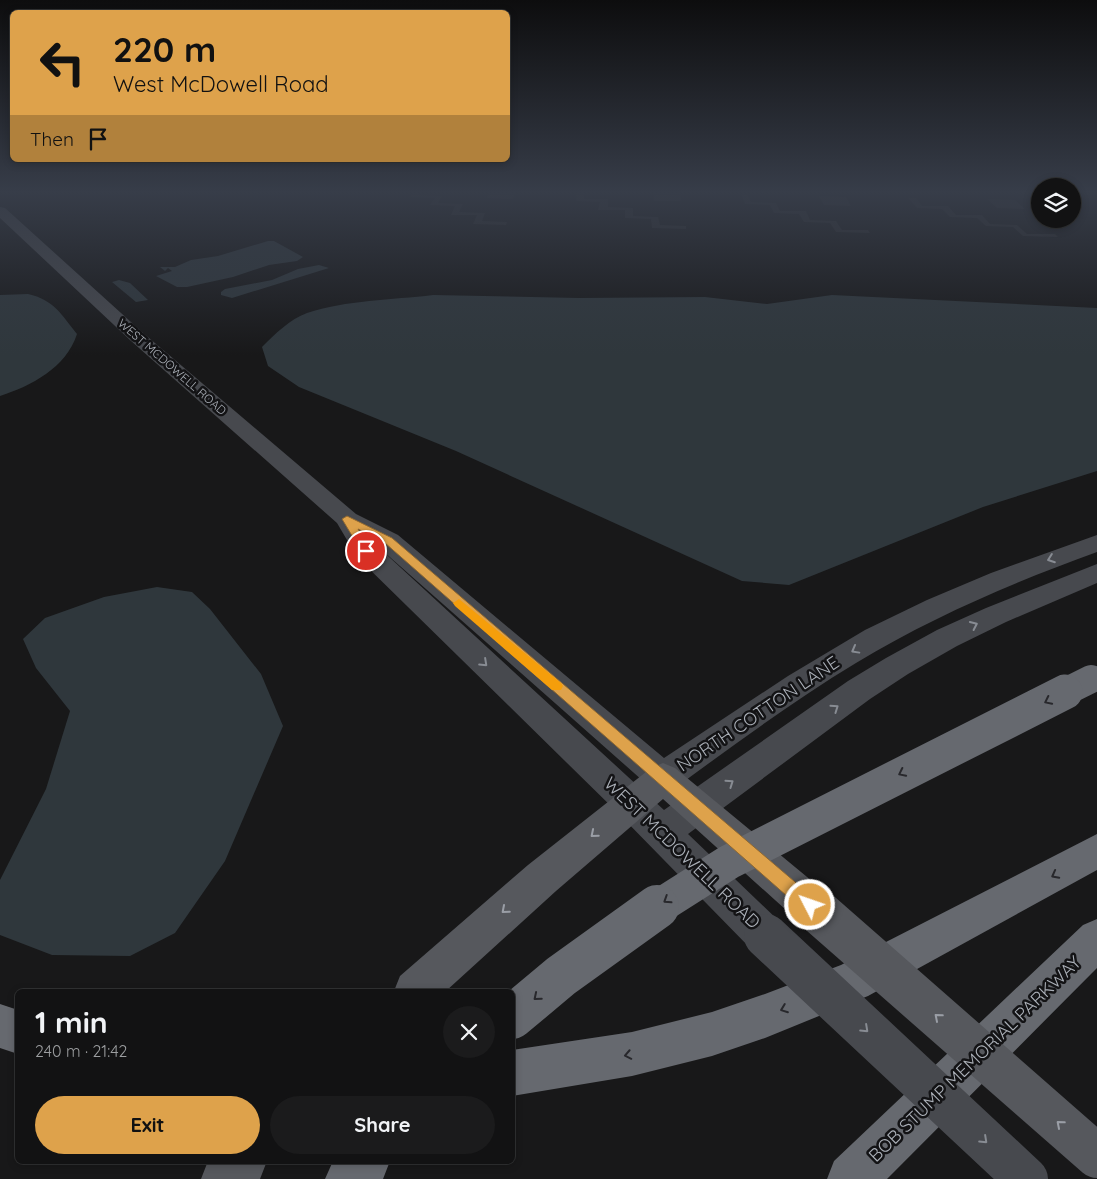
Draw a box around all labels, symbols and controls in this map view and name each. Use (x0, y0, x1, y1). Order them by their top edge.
text: 220 m (113, 27, 216, 71)
icon: left (30, 30, 95, 95)
text: West McDowell Road (113, 70, 329, 98)
icon: arrive (84, 125, 112, 153)
text: Then (30, 127, 74, 151)
map controls (1031, 178, 1081, 228)
button: layers (1031, 178, 1081, 228)
street label: WEST MCDOWELL ROAD (115, 315, 230, 418)
pin (345, 530, 387, 572)
icon: arrive (352, 537, 380, 565)
one-way arrow (1047, 553, 1056, 563)
one-way arrow (969, 621, 978, 632)
one-way arrow (852, 644, 861, 654)
street label: NORTH COTTON LANE (672, 651, 843, 776)
one-way arrow (478, 657, 487, 666)
one-way arrow (1044, 695, 1053, 705)
one-way arrow (829, 705, 838, 714)
one-way arrow (899, 767, 908, 777)
street label: WEST MCDOWELL ROAD (599, 772, 765, 933)
one-way arrow (724, 780, 734, 789)
one-way arrow (591, 828, 600, 837)
one-way arrow (1051, 869, 1060, 879)
position arrow (783, 878, 835, 930)
one-way arrow (664, 894, 673, 904)
one-way arrow (502, 904, 511, 913)
street label: BOB STUMP MEMORIAL PARKWAY (864, 951, 1086, 1166)
one-way arrow (533, 991, 542, 1000)
text: 1 min (35, 1003, 108, 1041)
one-way arrow (780, 1003, 788, 1013)
button: close (443, 1006, 495, 1058)
one-way arrow (934, 1014, 943, 1023)
one-way arrow (860, 1023, 869, 1032)
text: 240 m · 21:42 (35, 1041, 127, 1061)
one-way arrow (624, 1049, 632, 1060)
button: Exit (35, 1096, 260, 1154)
button: Share (270, 1096, 495, 1154)
one-way arrow (1057, 1120, 1066, 1129)
one-way arrow (978, 1134, 987, 1143)

